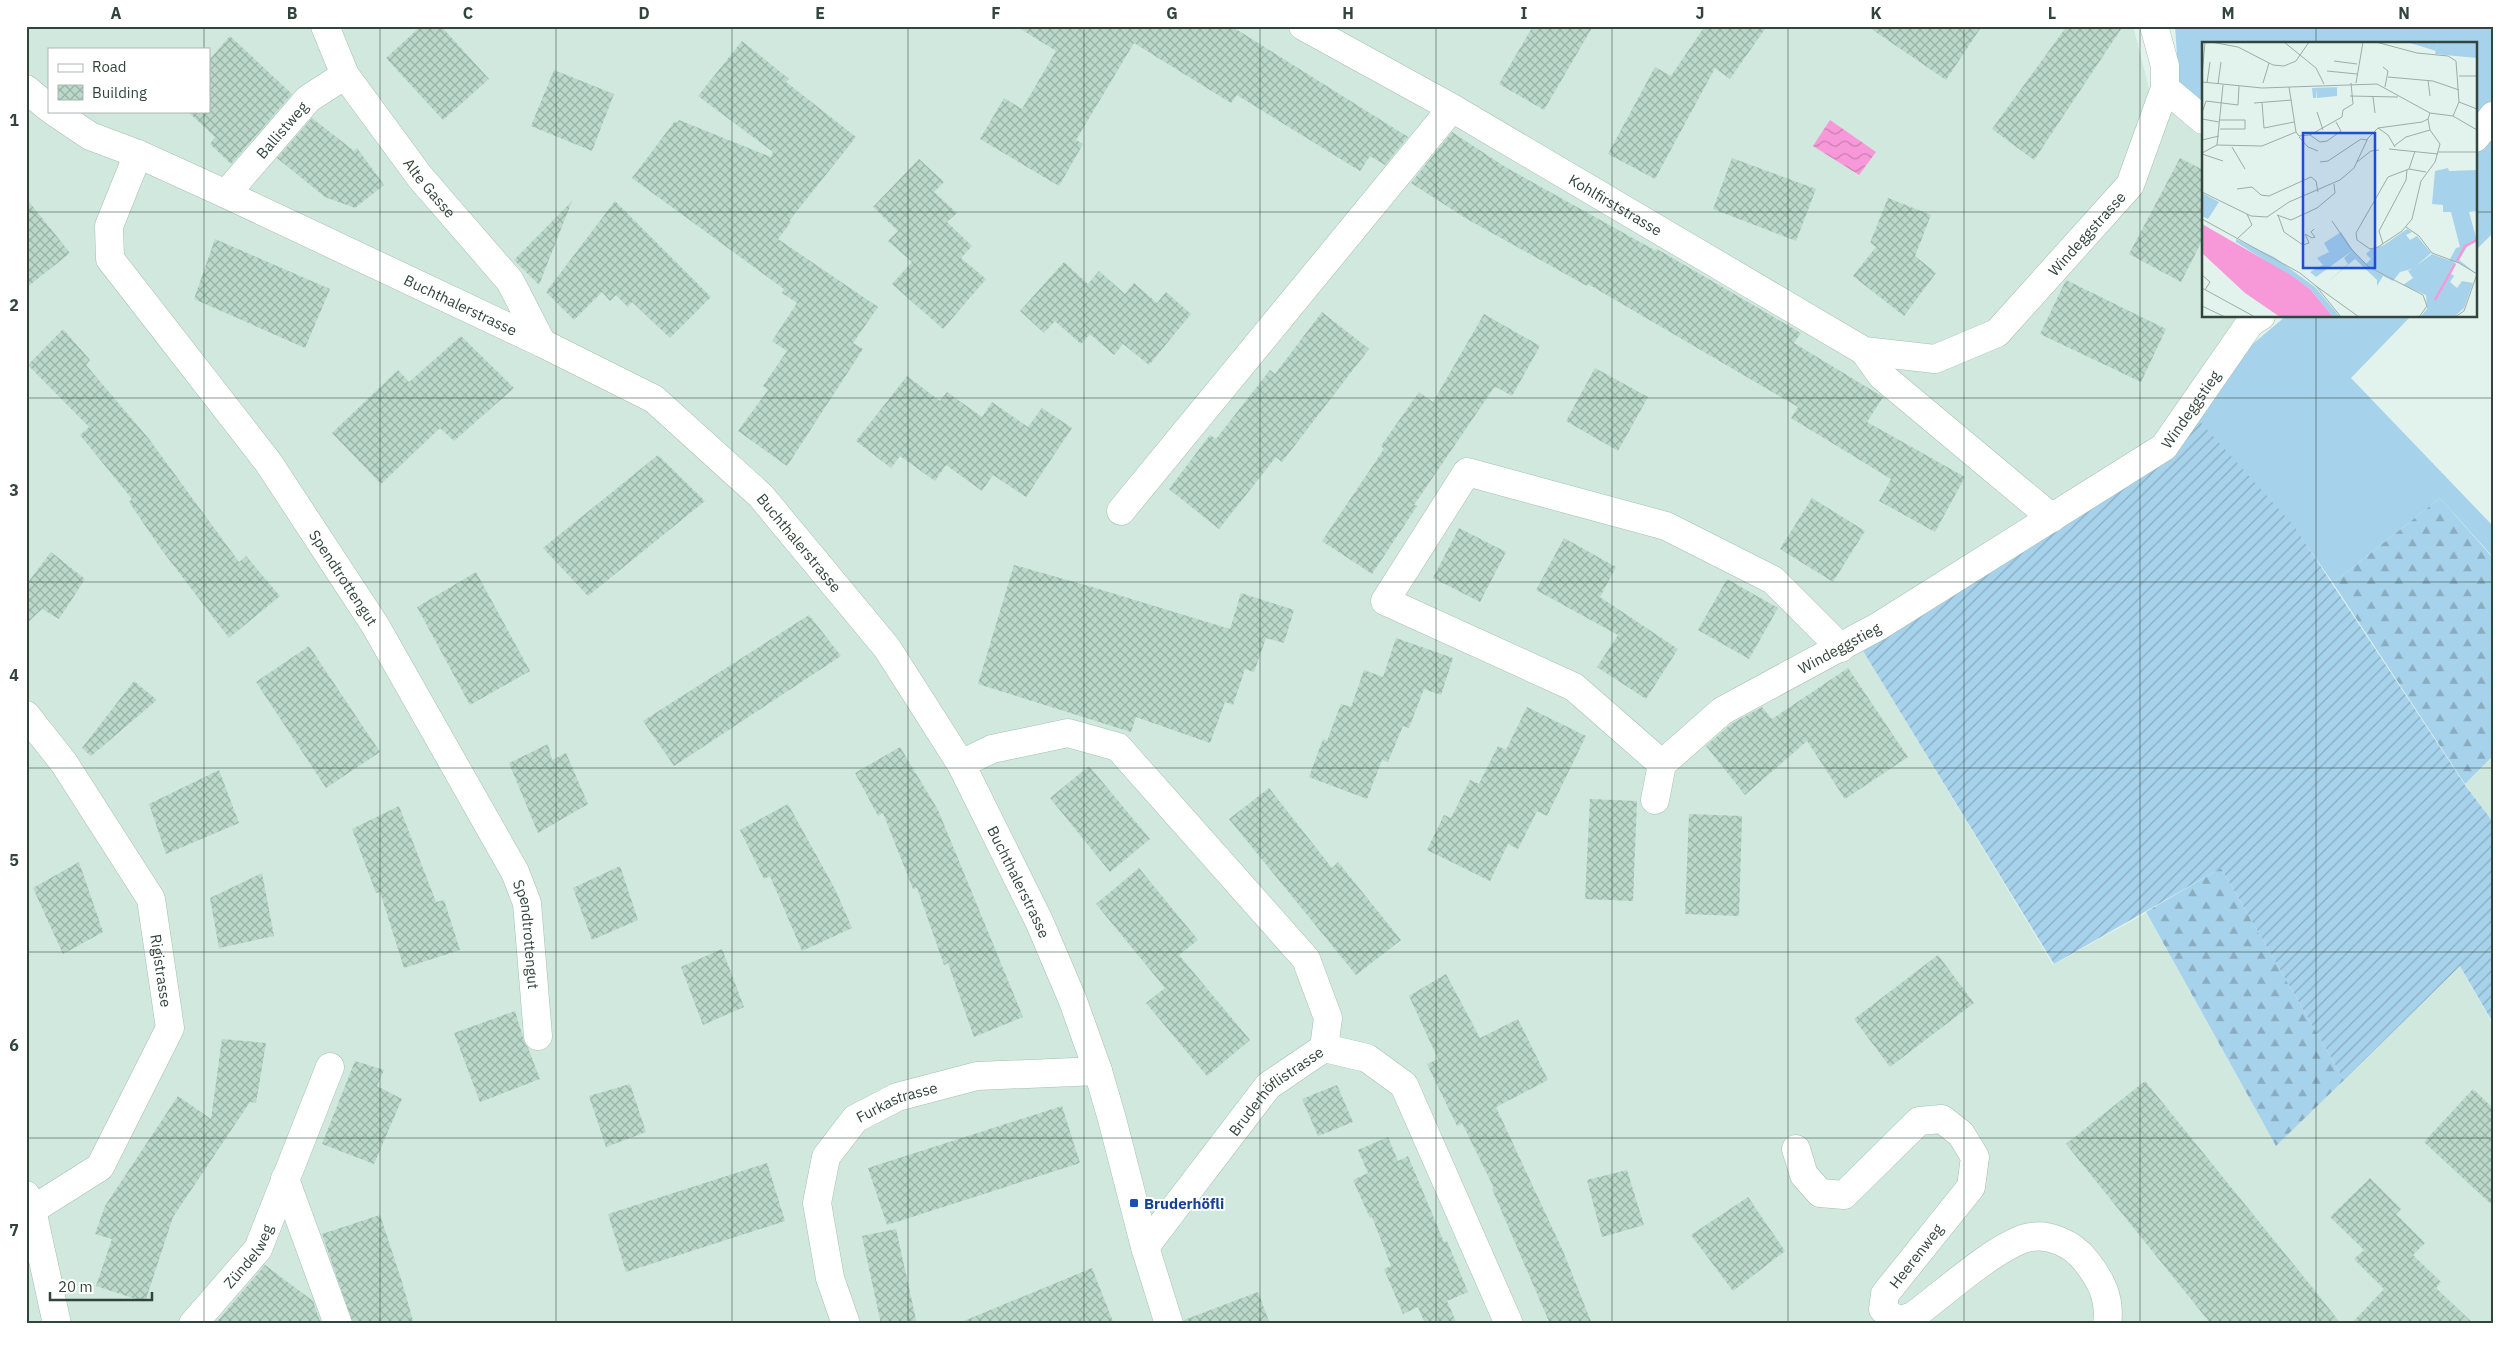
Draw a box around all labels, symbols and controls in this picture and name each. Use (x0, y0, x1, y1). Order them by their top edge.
text: A (111, 3, 122, 23)
text: B (287, 3, 298, 23)
text: C (463, 3, 473, 23)
text: D (638, 3, 650, 23)
text: E (815, 3, 825, 23)
text: F (991, 3, 1001, 23)
text: G (1166, 3, 1178, 23)
text: H (1342, 3, 1354, 23)
text: I (1521, 3, 1528, 23)
text: J (1696, 3, 1704, 23)
text: K (1870, 3, 1882, 23)
text: L (2048, 3, 2056, 23)
text: M (2221, 3, 2235, 23)
text: N (2398, 3, 2410, 23)
inset map (2202, 42, 2476, 318)
legend (48, 48, 210, 112)
text: Road (92, 57, 127, 76)
text: Building (92, 83, 147, 102)
street label: Ballistweg (252, 97, 312, 162)
text: 1 (9, 110, 19, 130)
street label: Alte Gasse (400, 154, 460, 221)
street label: Kohlfirststrasse (1565, 170, 1666, 239)
street label: Windeggstrasse (2044, 187, 2129, 280)
street label: Buchthalerstrasse (401, 270, 520, 339)
text: 2 (9, 295, 19, 315)
street label: Windeggstieg (2157, 366, 2224, 452)
text: 3 (9, 480, 19, 500)
street label: Buchthalerstrasse (753, 489, 846, 596)
street label: Spendtrottengut (305, 526, 382, 629)
street label: Windeggstieg (1795, 618, 1884, 678)
text: 4 (9, 665, 19, 685)
street label: Buchthalerstrasse (984, 822, 1055, 941)
text: 5 (9, 850, 19, 870)
street label: Spendtrottengut (509, 877, 544, 990)
street label: Rigistrasse (147, 933, 176, 1008)
text: 6 (9, 1035, 19, 1055)
street label: Bruderhöflistrasse (1224, 1042, 1327, 1139)
street label: Furkastrasse (853, 1077, 939, 1126)
place label: Bruderhöfli (1144, 1194, 1224, 1213)
marker: Bruderhöfli (1128, 1197, 1140, 1209)
text: 7 (9, 1220, 19, 1240)
street label: Heerenweg (1885, 1220, 1947, 1292)
street label: Zündelweg (219, 1221, 276, 1292)
scale bar (50, 1270, 152, 1302)
text: 20 m (58, 1277, 93, 1296)

